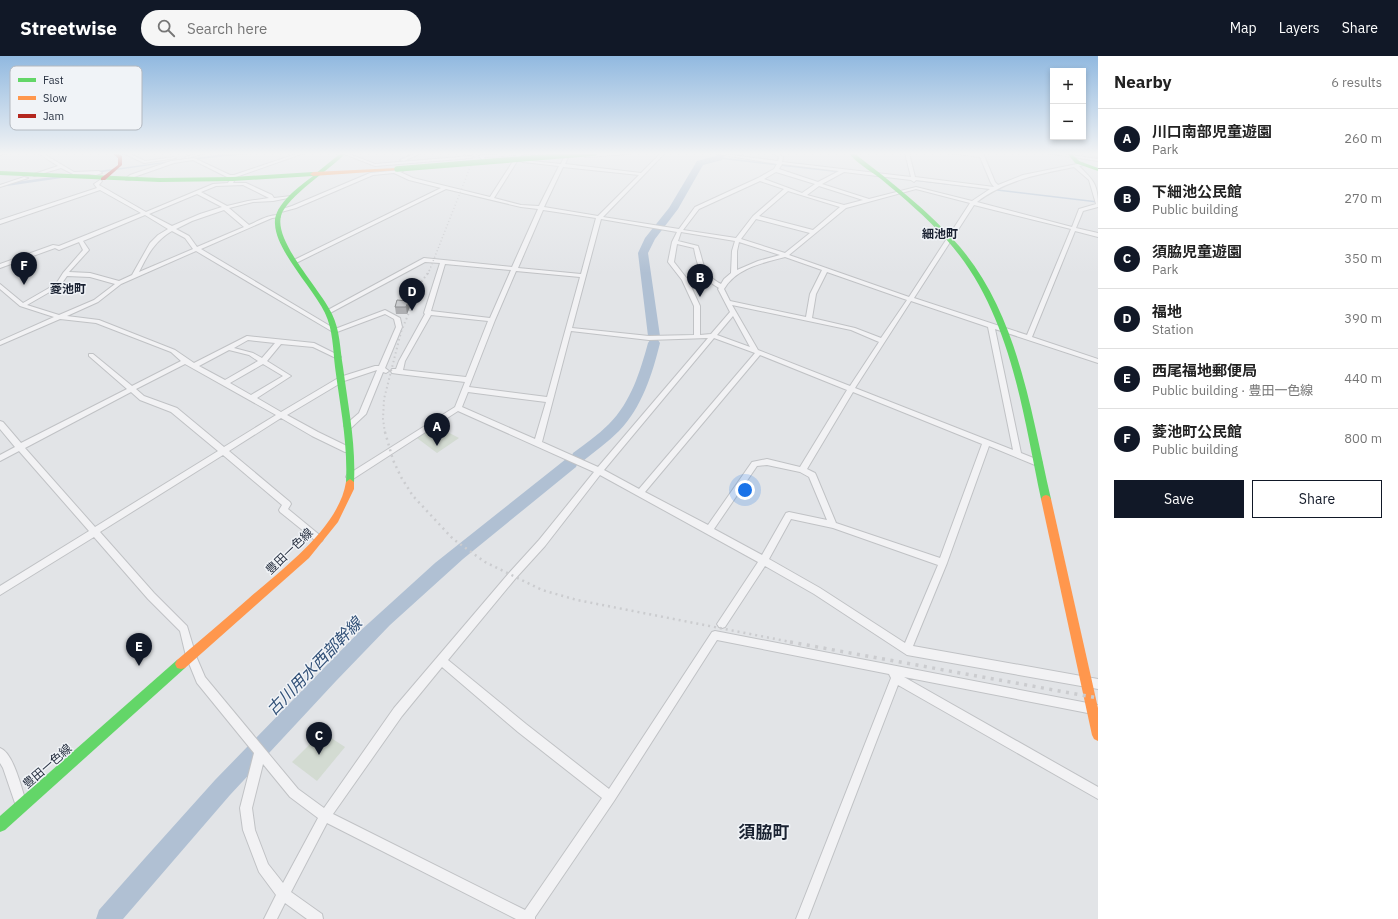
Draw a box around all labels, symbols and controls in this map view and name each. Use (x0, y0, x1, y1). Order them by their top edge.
search box (141, 10, 421, 46)
text: Streetwise (20, 16, 117, 40)
icon: search (155, 17, 177, 39)
text: Search here (187, 19, 267, 38)
text: Map (1230, 19, 1257, 37)
text: Layers (1279, 19, 1320, 37)
text: Share (1342, 19, 1378, 37)
legend (10, 66, 142, 130)
map controls (1050, 68, 1086, 140)
button: + (1050, 68, 1086, 104)
text: Nearby (1114, 71, 1172, 93)
text: Fast (43, 73, 64, 87)
text: 6 results (1331, 74, 1382, 91)
text: Slow (43, 91, 67, 105)
button: − (1050, 104, 1086, 140)
text: Jam (43, 109, 64, 123)
text: 川口南部児童遊園 (1152, 122, 1272, 141)
text: A (1123, 130, 1131, 147)
text: 260 m (1344, 130, 1382, 147)
text: Park (1152, 141, 1178, 158)
text: 下細池公民館 (1152, 182, 1242, 201)
text: B (1123, 190, 1131, 207)
text: 270 m (1344, 190, 1382, 207)
text: Public building (1152, 201, 1238, 218)
district label: 細池町 (922, 226, 958, 241)
text: 須脇児童遊園 (1152, 242, 1242, 261)
text: C (1123, 250, 1131, 267)
text: 350 m (1344, 250, 1382, 267)
pin: F (11, 252, 37, 285)
text: Park (1152, 261, 1178, 278)
pin: B (687, 264, 713, 297)
pin: D (399, 278, 425, 311)
district label: 菱池町 (50, 281, 86, 296)
text: 福地 (1152, 302, 1182, 321)
text: D (1122, 310, 1132, 327)
text: 390 m (1344, 310, 1382, 327)
text: Station (1152, 321, 1194, 338)
text: 西尾福地郵便局 (1152, 361, 1257, 380)
text: E (1123, 370, 1131, 387)
text: 440 m (1344, 370, 1382, 387)
text: Public building · 豊田一色線 (1152, 382, 1313, 399)
pin: A (424, 413, 450, 446)
text: 菱池町公民館 (1152, 422, 1242, 441)
text: F (1123, 430, 1131, 447)
text: 800 m (1344, 430, 1382, 447)
text: Public building (1152, 441, 1238, 458)
your location (735, 480, 755, 500)
button: Save (1114, 480, 1244, 518)
button: Share (1252, 480, 1382, 518)
street label: 豊田一色線 (262, 525, 316, 577)
water label: 古川用水西部幹線 (262, 612, 367, 719)
pin: E (126, 633, 152, 666)
pin: C (306, 722, 332, 755)
street label: 豊田一色線 (19, 741, 75, 791)
district label: 須脇町 (739, 821, 790, 843)

